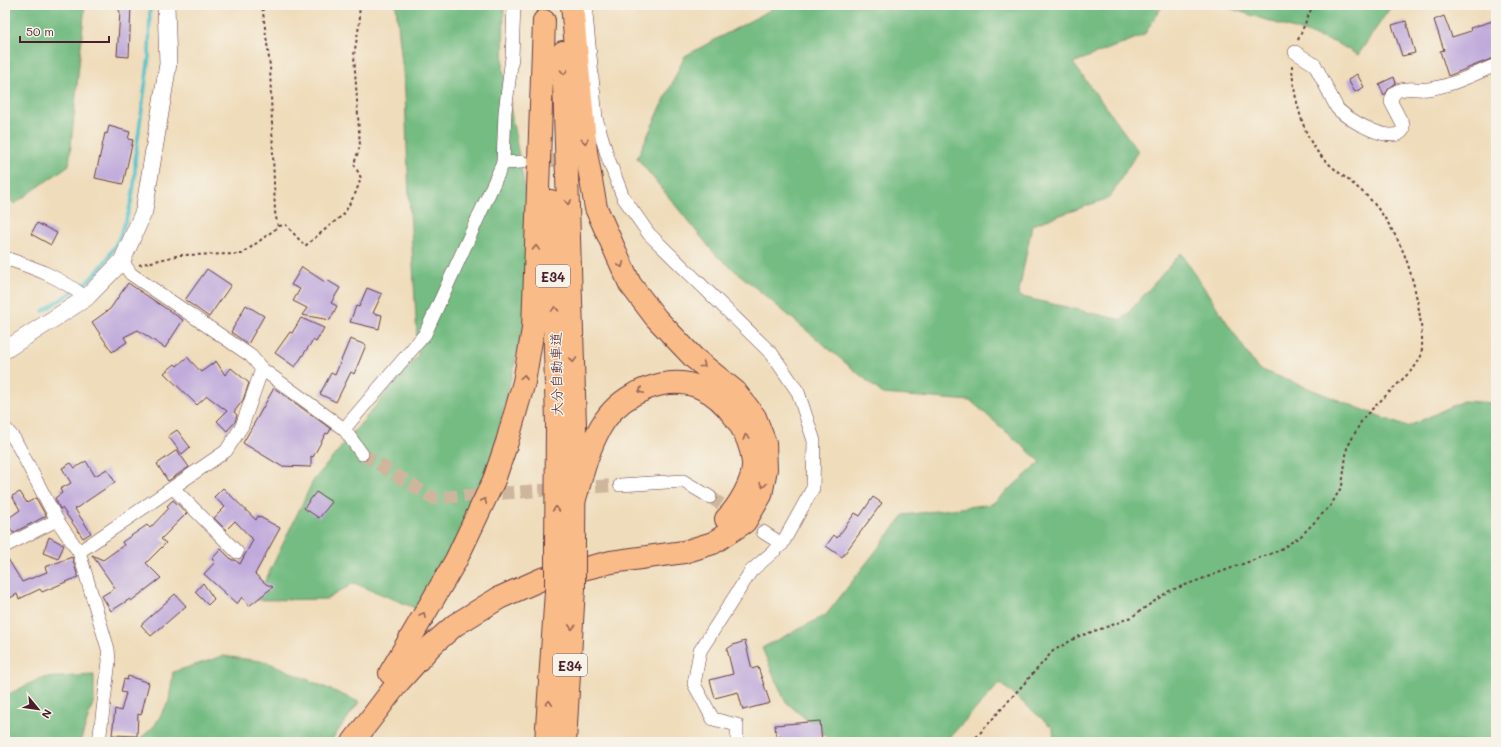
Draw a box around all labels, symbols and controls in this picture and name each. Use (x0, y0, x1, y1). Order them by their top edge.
scale bar (20, 18, 109, 44)
text: 50 m (26, 23, 54, 39)
one-way arrow (559, 69, 568, 75)
one-way arrow (581, 138, 590, 144)
one-way arrow (564, 199, 573, 205)
one-way arrow (531, 245, 540, 251)
one-way arrow (616, 261, 624, 269)
road number: E34 (536, 265, 570, 287)
one-way arrow (550, 306, 559, 312)
street label: 大分自動車道 (546, 332, 566, 416)
one-way arrow (569, 357, 578, 363)
one-way arrow (698, 360, 705, 367)
one-way arrow (520, 374, 528, 380)
one-way arrow (638, 386, 646, 394)
one-way arrow (742, 434, 751, 441)
one-way arrow (759, 482, 768, 488)
one-way arrow (479, 497, 487, 505)
one-way arrow (552, 506, 561, 512)
one-way arrow (418, 612, 425, 619)
one-way arrow (567, 624, 576, 630)
road number: E34 (553, 654, 587, 676)
north arrow (18, 689, 58, 729)
one-way arrow (545, 700, 554, 706)
text: N (39, 707, 56, 721)

